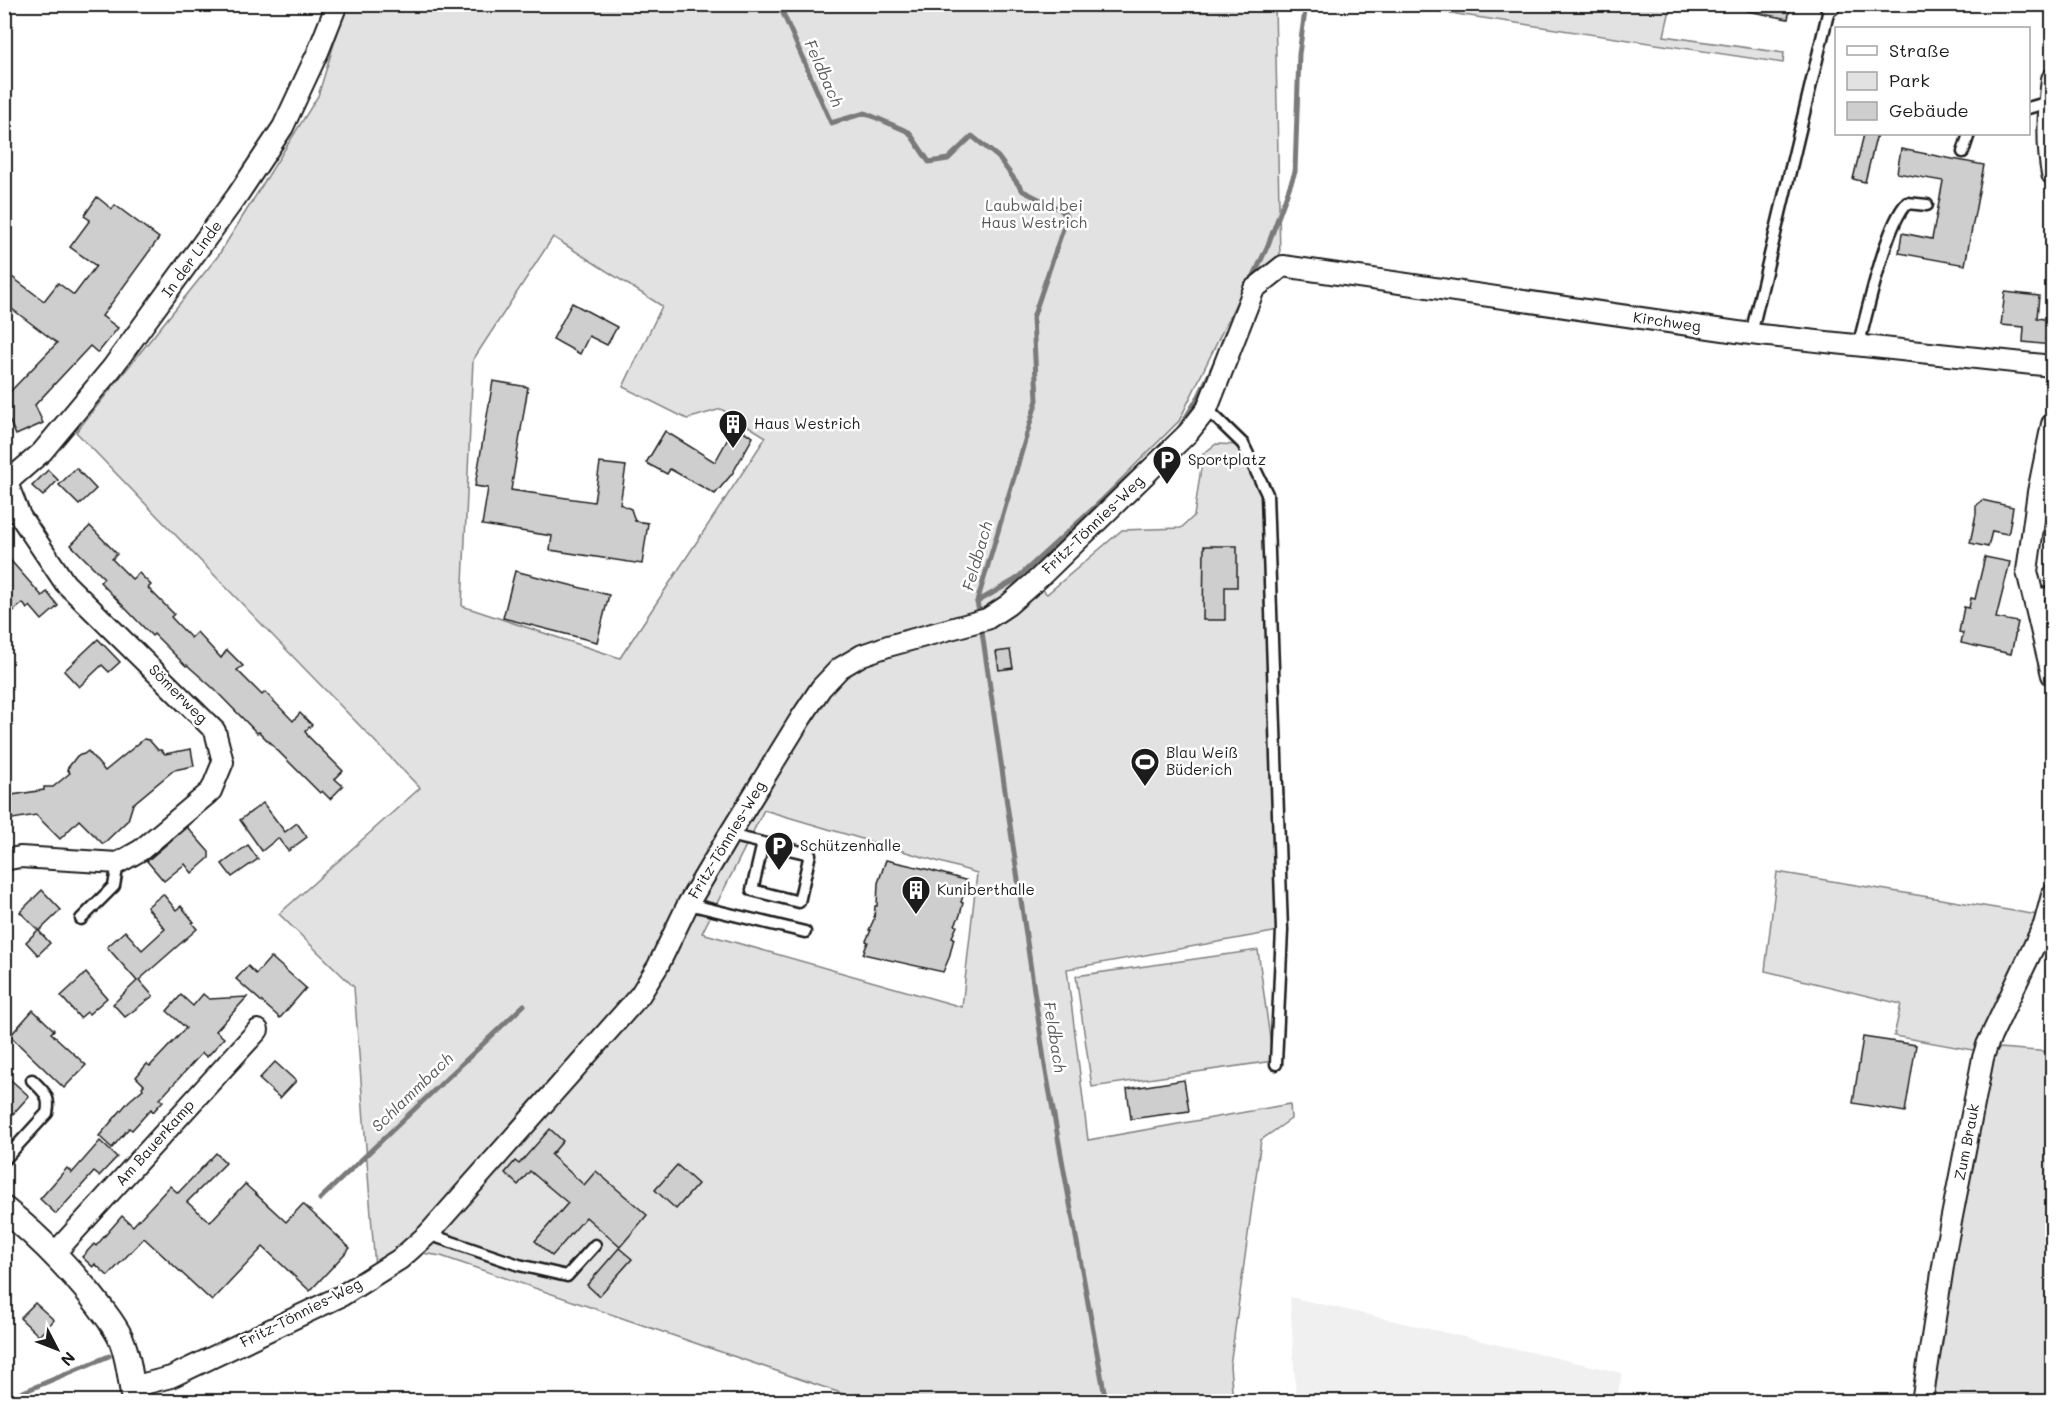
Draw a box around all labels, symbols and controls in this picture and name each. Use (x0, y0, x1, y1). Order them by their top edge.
legend (1835, 27, 2030, 135)
water label: Feldbach (800, 36, 849, 110)
text: Straße (1889, 38, 1950, 62)
text: Park (1889, 68, 1930, 92)
text: Gebäude (1889, 98, 1969, 122)
park label: Laubwald bei Haus Westrich (981, 195, 1087, 232)
street label: In der Linde (157, 216, 226, 301)
street label: Kirchweg (1632, 306, 1703, 336)
building icon: Haus Westrich (717, 408, 749, 450)
place label: Haus Westrich (754, 413, 860, 433)
parking icon: Sportplatz (1151, 444, 1183, 486)
place label: Sportplatz (1188, 449, 1266, 469)
street label: Fritz-Tönnies-Weg (1037, 470, 1148, 578)
water label: Feldbach (957, 519, 996, 593)
street label: Sömerweg (145, 659, 213, 727)
place label: Blau Weiß Büderich (1166, 742, 1238, 779)
sports icon: Blau Weiß Büderich (1129, 746, 1161, 788)
street label: Fritz-Tönnies-Weg (683, 777, 769, 902)
parking icon: Schützenhalle (763, 830, 795, 872)
place label: Schützenhalle (800, 835, 901, 855)
building icon: Kuniberthalle (900, 874, 932, 916)
place label: Kuniberthalle (937, 879, 1035, 899)
water label: Feldbach (1040, 1000, 1071, 1074)
water label: Schlammbach (366, 1047, 457, 1136)
street label: Am Bauerkamp (110, 1095, 198, 1190)
street label: Zum Brauk (1949, 1102, 1983, 1182)
street label: Fritz-Tönnies-Weg (236, 1273, 365, 1352)
north arrow (27, 1319, 87, 1379)
text: N (57, 1348, 80, 1371)

